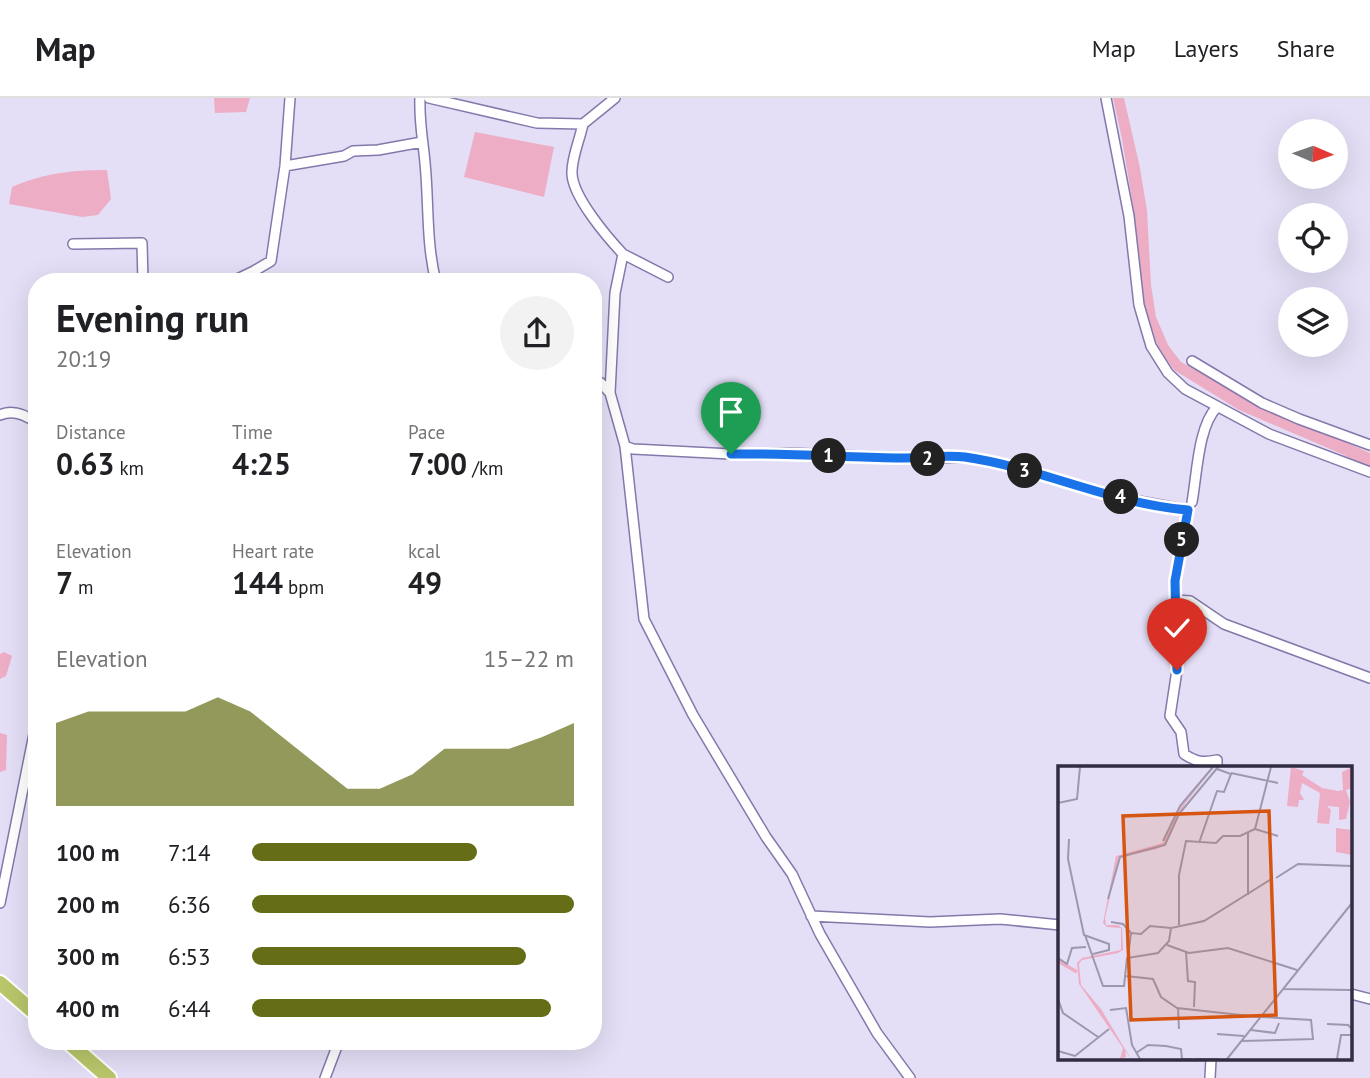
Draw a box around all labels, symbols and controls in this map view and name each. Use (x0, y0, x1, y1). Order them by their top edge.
text: Map (35, 27, 96, 70)
text: Map (1092, 33, 1136, 64)
text: Layers (1174, 33, 1239, 64)
text: Share (1277, 33, 1335, 64)
north arrow (1278, 119, 1348, 189)
map controls (1278, 119, 1348, 357)
button: locate (1278, 203, 1348, 273)
button: layers (1278, 287, 1348, 357)
text: Evening run (56, 293, 249, 342)
button: share (500, 296, 574, 370)
text: 20:19 (56, 344, 111, 373)
pin (701, 382, 761, 454)
icon: arrive (712, 393, 750, 431)
text: Distance (56, 420, 126, 444)
text: Time (232, 420, 273, 444)
text: Pace (408, 420, 445, 444)
pin: 1 (812, 438, 846, 474)
pin: 2 (911, 442, 946, 476)
text: 1 (823, 443, 834, 467)
text: 0.63 (56, 444, 114, 483)
text: 4:25 (232, 444, 291, 483)
text: 7:00 (408, 444, 467, 483)
text: 2 (922, 446, 933, 470)
pin: 3 (1007, 454, 1042, 488)
text: km (114, 456, 144, 480)
text: /km (467, 456, 503, 480)
text: 3 (1019, 458, 1030, 482)
pin: 4 (1104, 480, 1138, 514)
text: 4 (1115, 484, 1126, 508)
pin: 5 (1164, 522, 1200, 558)
text: 5 (1176, 527, 1187, 551)
text: Elevation (56, 539, 132, 563)
text: Heart rate (232, 539, 314, 563)
text: kcal (408, 539, 440, 563)
text: 7 (56, 563, 73, 602)
text: 144 (232, 563, 283, 602)
text: 49 (408, 563, 442, 602)
text: m (73, 575, 94, 599)
text: bpm (283, 575, 324, 599)
pin (1147, 598, 1207, 670)
icon: check (1158, 609, 1196, 647)
text: Elevation (56, 644, 148, 673)
text: 15–22 m (484, 644, 574, 673)
inset map (1058, 766, 1352, 1060)
text: 100 m (56, 838, 119, 867)
text: 7:14 (168, 838, 211, 867)
text: 200 m (56, 890, 119, 919)
text: 6:36 (168, 890, 211, 919)
text: 300 m (56, 942, 119, 971)
text: 6:53 (168, 942, 211, 971)
text: 400 m (56, 994, 119, 1023)
text: 6:44 (168, 994, 211, 1023)

